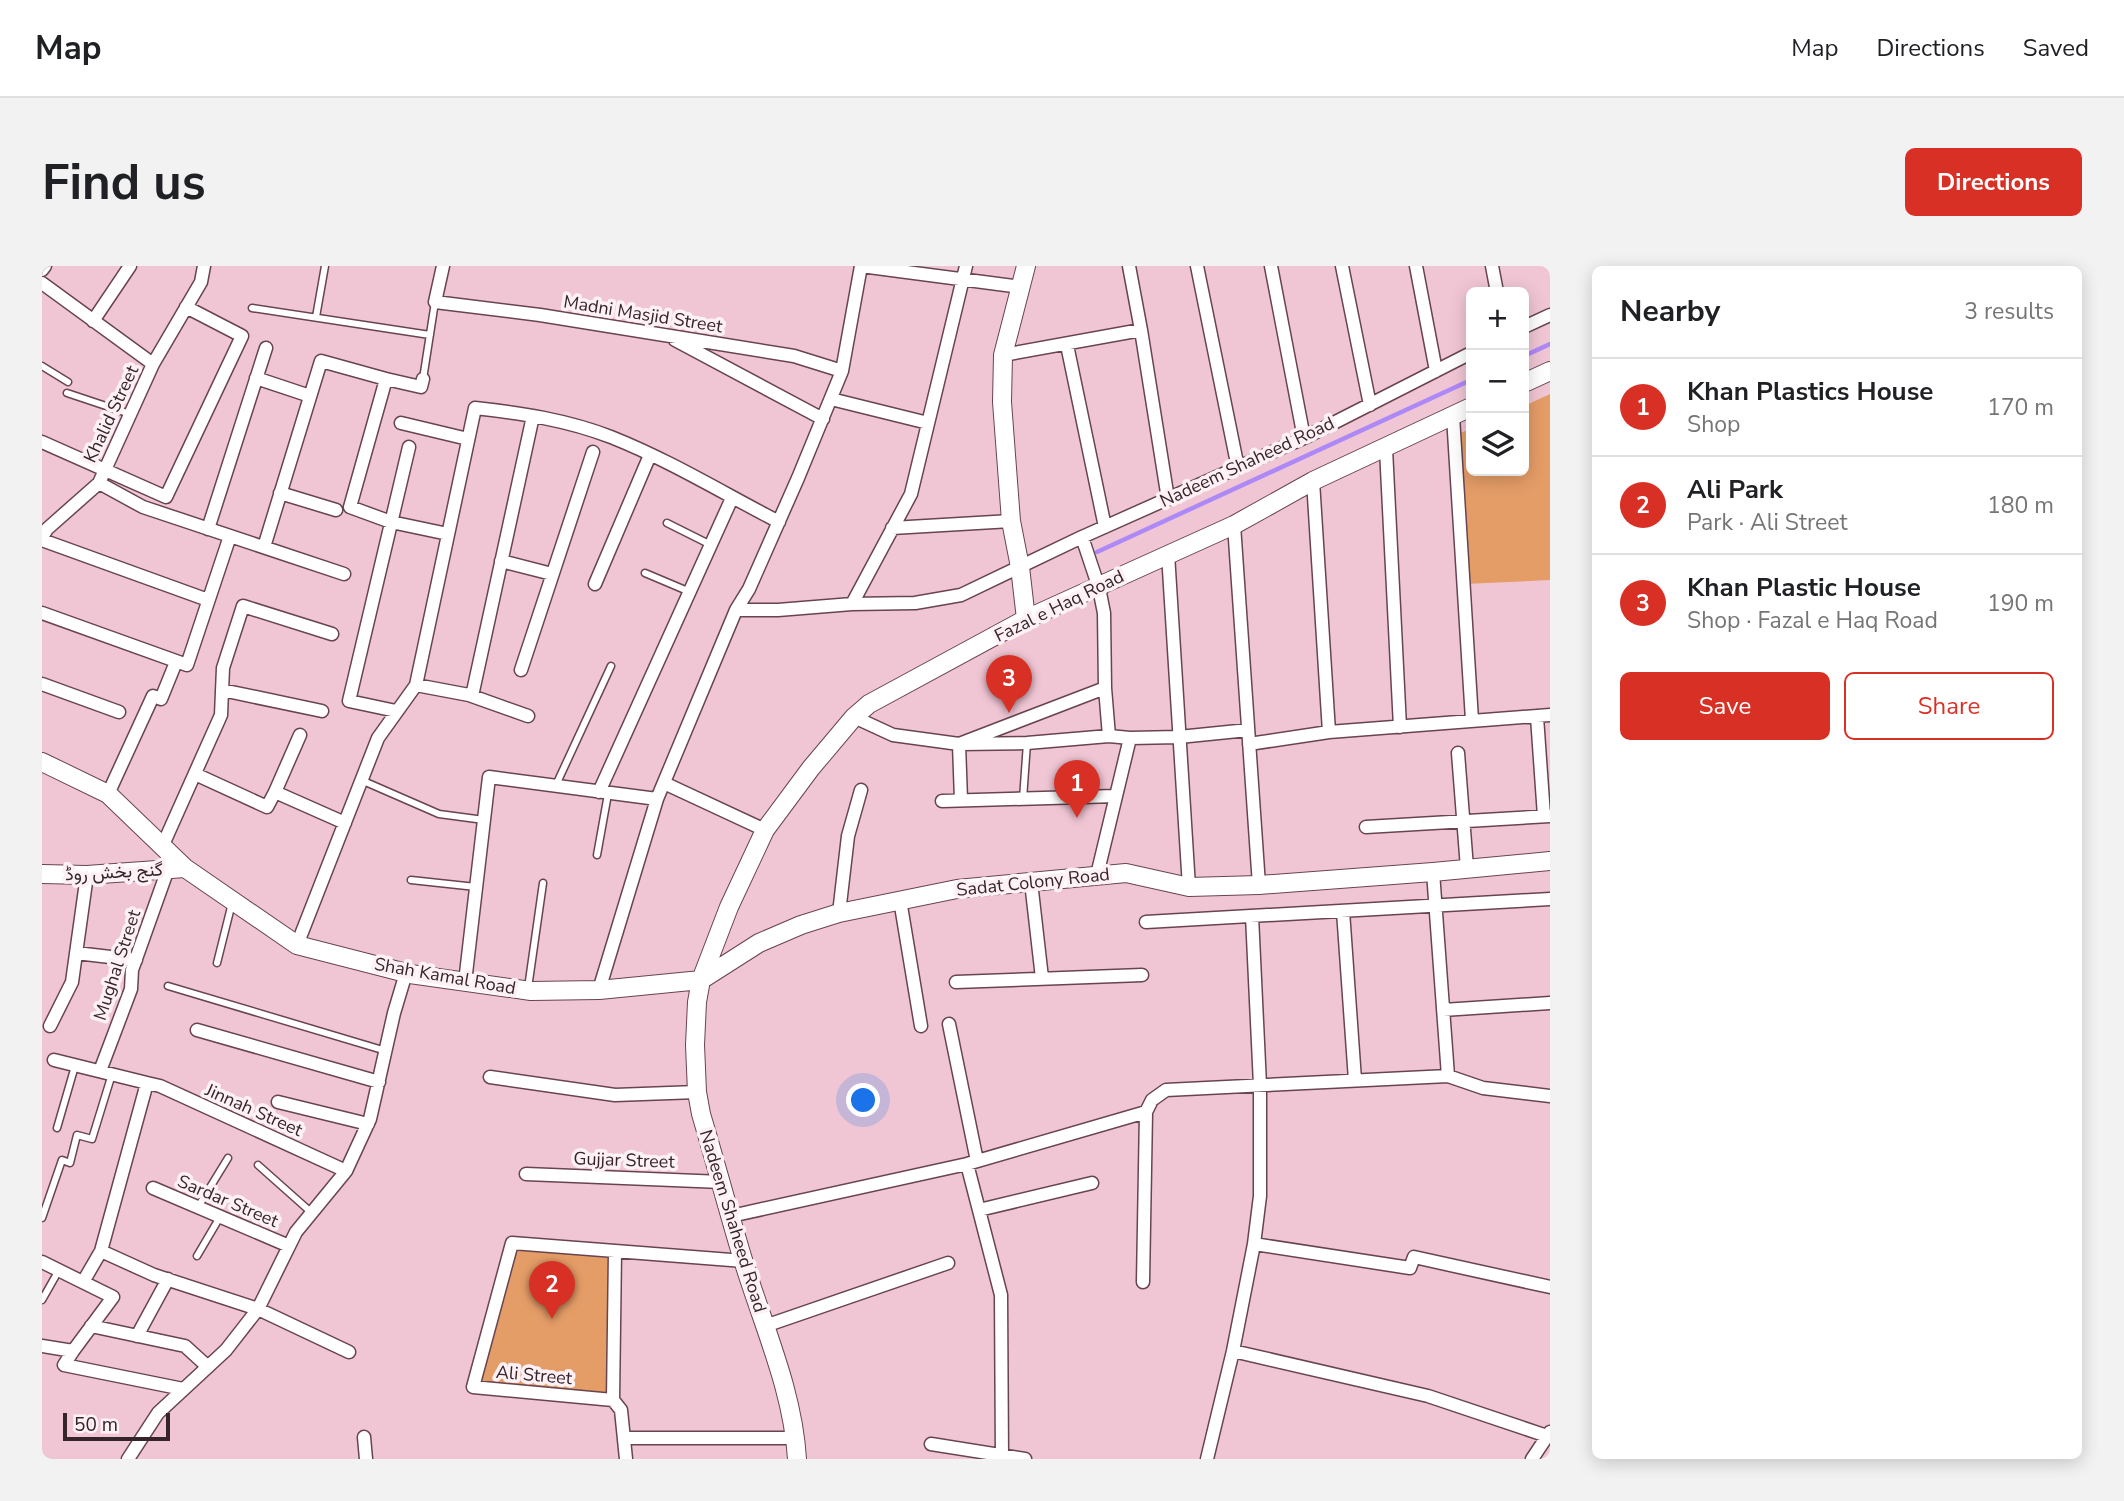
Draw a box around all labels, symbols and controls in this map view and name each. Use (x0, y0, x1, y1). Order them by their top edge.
text: Map (35, 26, 102, 71)
text: Map (1791, 32, 1838, 64)
text: Directions (1876, 32, 1985, 64)
text: Saved (2023, 32, 2089, 64)
button: Directions (1905, 148, 2082, 216)
text: Find us (42, 149, 206, 216)
map controls (1466, 287, 1529, 476)
button: + (1466, 287, 1529, 350)
street label: Madni Masjid Street (562, 290, 725, 339)
text: Nearby (1620, 291, 1720, 332)
text: 3 results (1964, 296, 2054, 327)
button: − (1466, 350, 1529, 413)
street label: Khalid Street (78, 361, 144, 467)
text: Khan Plastics House (1687, 374, 1933, 409)
text: 1 (1636, 392, 1650, 423)
text: 170 m (1987, 392, 2054, 423)
text: Shop (1687, 409, 1740, 440)
street label: Nadeem Shaheed Road (1156, 411, 1338, 513)
button: layers (1466, 413, 1529, 476)
text: Ali Park (1687, 472, 1783, 507)
text: 2 (1636, 490, 1650, 521)
text: 180 m (1987, 490, 2054, 521)
text: Park · Ali Street (1687, 507, 1848, 538)
street label: Fazal e Haq Road (990, 564, 1128, 648)
text: Khan Plastic House (1687, 570, 1921, 605)
text: 3 (1636, 588, 1650, 619)
text: 190 m (1987, 588, 2054, 619)
text: Shop · Fazal e Haq Road (1687, 605, 1938, 636)
pin: 3 (986, 655, 1032, 713)
button: Save (1620, 672, 1830, 740)
button: Share (1844, 672, 2054, 740)
pin: 1 (1054, 760, 1100, 818)
street label: گنج بخش روڈ (64, 857, 164, 887)
street label: Sadat Colony Road (955, 862, 1111, 902)
street label: Mughal Street (88, 906, 146, 1023)
street label: Shah Kamal Road (372, 952, 518, 1000)
street label: Jinnah Street (201, 1077, 307, 1142)
your location (846, 1083, 880, 1117)
street label: Nadeem Shaheed Road (694, 1127, 772, 1315)
street label: Gujjar Street (573, 1146, 676, 1174)
street label: Sardar Street (174, 1169, 283, 1233)
pin: 2 (529, 1261, 575, 1319)
street label: Ali Street (495, 1360, 574, 1390)
scale bar (63, 1410, 170, 1442)
text: 50 m (74, 1412, 118, 1438)

